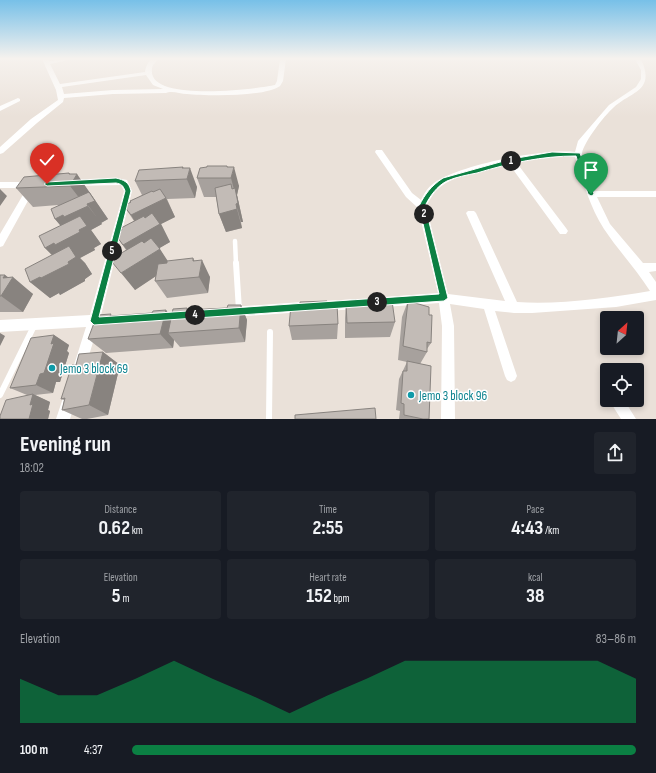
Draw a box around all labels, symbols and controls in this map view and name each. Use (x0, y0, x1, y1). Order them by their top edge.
pin (30, 143, 64, 184)
icon: check (36, 149, 58, 171)
pin: 1 (501, 151, 521, 171)
pin (574, 153, 608, 194)
text: 1 (509, 154, 513, 167)
icon: arrive (580, 159, 602, 181)
pin: 2 (414, 204, 434, 224)
text: 2 (422, 207, 426, 220)
pin: 5 (102, 241, 122, 261)
text: 5 (110, 244, 114, 257)
pin: 3 (367, 292, 387, 312)
text: 3 (375, 295, 379, 308)
pin: 4 (185, 305, 205, 325)
text: 4 (192, 308, 198, 321)
north arrow (600, 311, 644, 355)
map controls (600, 311, 644, 407)
place label: Jemo 3 block 69 (59, 361, 128, 377)
marker: Jemo 3 block 69 (47, 363, 57, 373)
button: locate (600, 363, 644, 407)
place label: Jemo 3 block 96 (418, 388, 487, 404)
marker: Jemo 3 block 96 (406, 390, 416, 400)
text: Evening run (20, 431, 111, 458)
button: share (594, 432, 636, 474)
text: 18:02 (20, 460, 44, 476)
text: Distance (104, 503, 137, 516)
text: Time (319, 503, 337, 516)
text: Pace (527, 503, 544, 516)
text: 0.62 (98, 516, 130, 540)
text: 2:55 (313, 516, 343, 540)
text: 4:43 (511, 516, 543, 540)
text: km (130, 524, 143, 537)
text: /km (543, 524, 559, 537)
text: Elevation (104, 571, 138, 584)
text: Heart rate (309, 571, 347, 584)
text: kcal (528, 571, 543, 584)
text: 5 (112, 584, 121, 608)
text: 152 (306, 584, 332, 608)
text: 38 (526, 584, 545, 608)
text: m (121, 592, 129, 605)
text: bpm (332, 592, 350, 605)
text: Elevation (20, 631, 60, 647)
text: 83–86 m (596, 631, 636, 647)
text: 100 m (20, 742, 48, 758)
text: 4:37 (84, 742, 103, 758)

